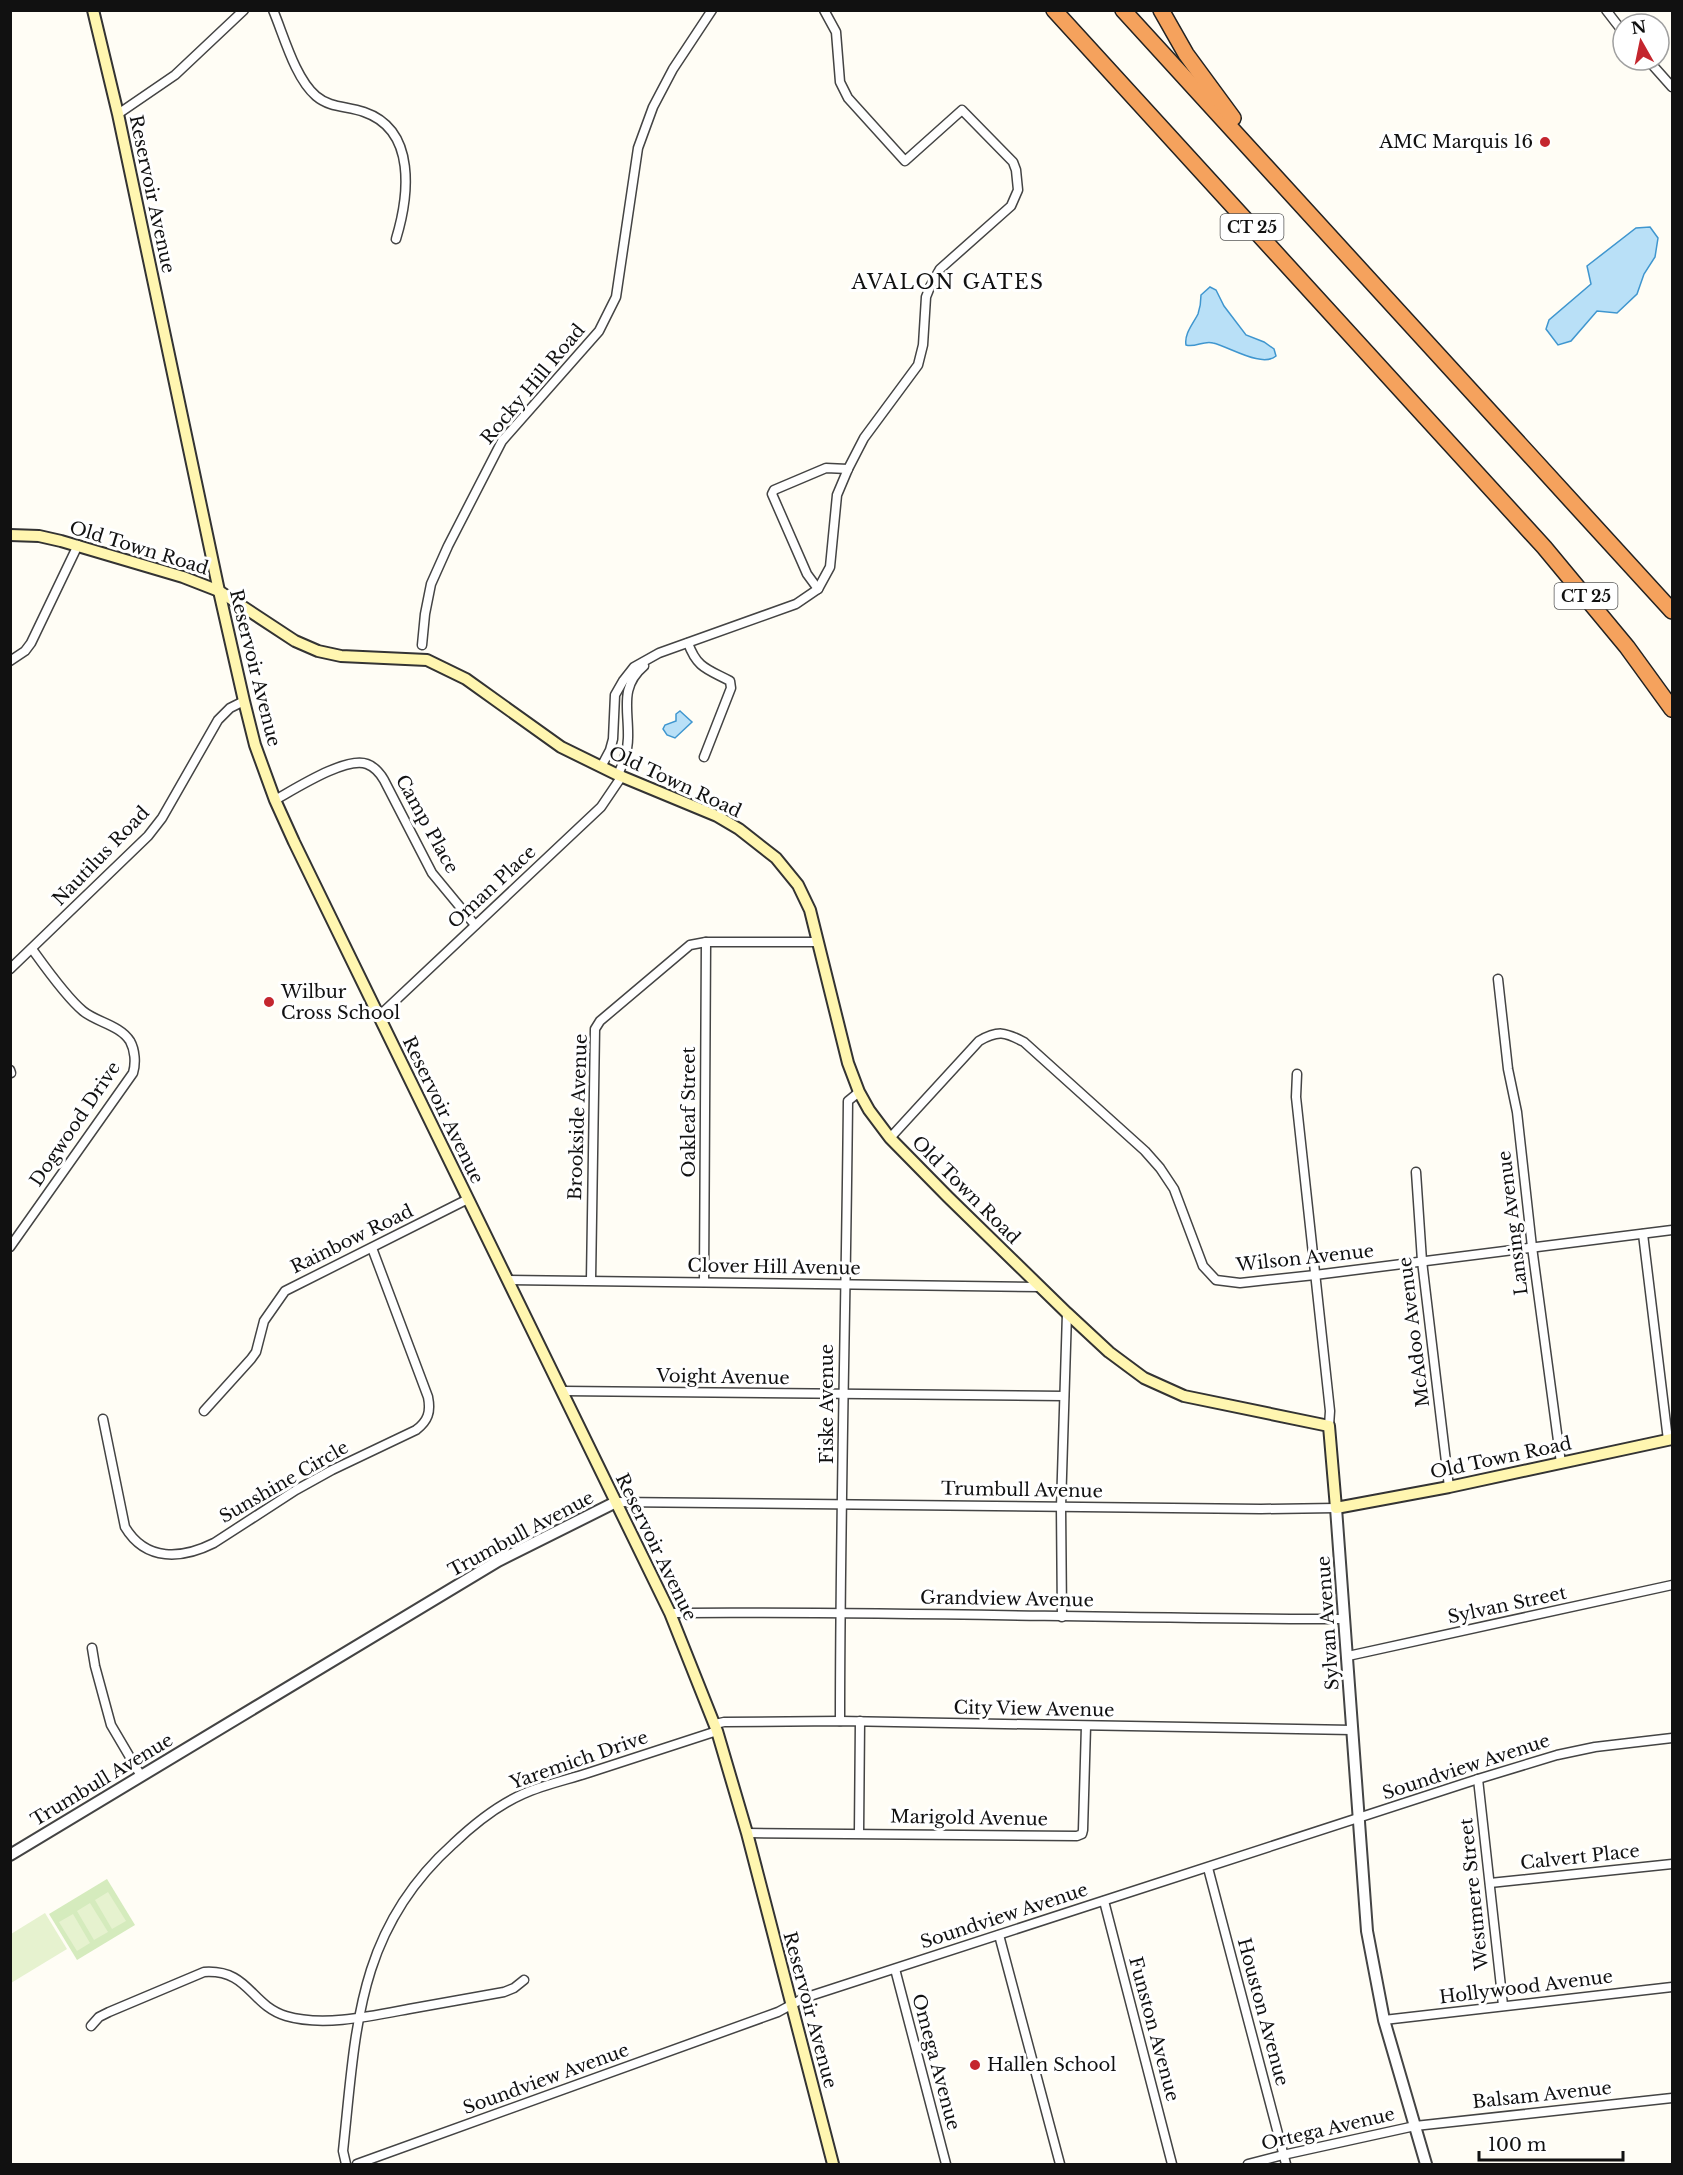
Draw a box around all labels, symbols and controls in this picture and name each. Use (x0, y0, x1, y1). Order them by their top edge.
north arrow (1611, 12, 1671, 72)
text: N (1630, 16, 1648, 38)
street label: Reservoir Avenue (124, 113, 180, 275)
place label: AMC Marquis 16 (1378, 131, 1533, 153)
marker: AMC Marquis 16 (1538, 135, 1552, 149)
road number: CT 25 (1220, 214, 1284, 240)
district label: AVALON GATES (851, 270, 1044, 294)
street label: Rocky Hill Road (476, 319, 590, 449)
street label: Old Town Road (67, 516, 211, 580)
road number: CT 25 (1554, 583, 1618, 609)
street label: Reservoir Avenue (225, 587, 285, 749)
street label: Old Town Road (605, 742, 745, 822)
street label: Camp Place (391, 771, 463, 877)
street label: Nautilus Road (48, 802, 154, 910)
street label: Oman Place (444, 841, 540, 933)
place label: Wilbur Cross School (280, 981, 400, 1024)
marker: Wilbur Cross School (262, 995, 276, 1009)
street label: Reservoir Avenue (398, 1033, 488, 1187)
street label: Brookside Avenue (564, 1033, 592, 1201)
street label: Oakleaf Street (678, 1046, 700, 1177)
street label: Dogwood Drive (25, 1057, 125, 1191)
street label: Old Town Road (907, 1131, 1025, 1249)
street label: Lansing Avenue (1493, 1149, 1533, 1297)
street label: Rainbow Road (287, 1200, 417, 1278)
street label: Wilson Avenue (1234, 1240, 1375, 1276)
street label: Clover Hill Avenue (687, 1254, 861, 1280)
street label: McAdoo Avenue (1394, 1256, 1434, 1408)
street label: Fiske Avenue (816, 1344, 838, 1464)
street label: Voight Avenue (655, 1365, 790, 1389)
street label: Old Town Road (1428, 1432, 1574, 1484)
street label: Sunshine Circle (216, 1436, 352, 1528)
street label: Reservoir Avenue (611, 1470, 701, 1624)
street label: Trumbull Avenue (941, 1478, 1103, 1502)
street label: Trumbull Avenue (444, 1486, 598, 1582)
street label: Sylvan Avenue (1312, 1555, 1344, 1691)
street label: Sylvan Street (1446, 1582, 1569, 1628)
street label: Grandview Avenue (920, 1586, 1094, 1612)
street label: City View Avenue (953, 1697, 1115, 1721)
street label: Yaremich Drive (506, 1726, 651, 1794)
street label: Trumbull Avenue (27, 1729, 177, 1831)
street label: Soundview Avenue (1379, 1730, 1553, 1804)
street label: Marigold Avenue (890, 1806, 1048, 1830)
street label: Westmere Street (1455, 1817, 1493, 1972)
street label: Calvert Place (1519, 1840, 1641, 1874)
street label: Soundview Avenue (917, 1879, 1091, 1953)
street label: Reservoir Avenue (779, 1929, 841, 2091)
street label: Houston Avenue (1233, 1936, 1293, 2088)
street label: Funston Avenue (1124, 1954, 1184, 2104)
street label: Hollywood Avenue (1438, 1965, 1614, 2009)
street label: Omega Avenue (907, 1991, 965, 2133)
street label: Soundview Avenue (460, 2039, 632, 2119)
place label: Hallen School (987, 2054, 1116, 2076)
marker: Hallen School (968, 2058, 982, 2072)
street label: Balsam Avenue (1471, 2077, 1613, 2113)
street label: Ortega Avenue (1259, 2103, 1397, 2155)
scale bar (1479, 2124, 1623, 2162)
text: 100 m (1488, 2134, 1546, 2156)

